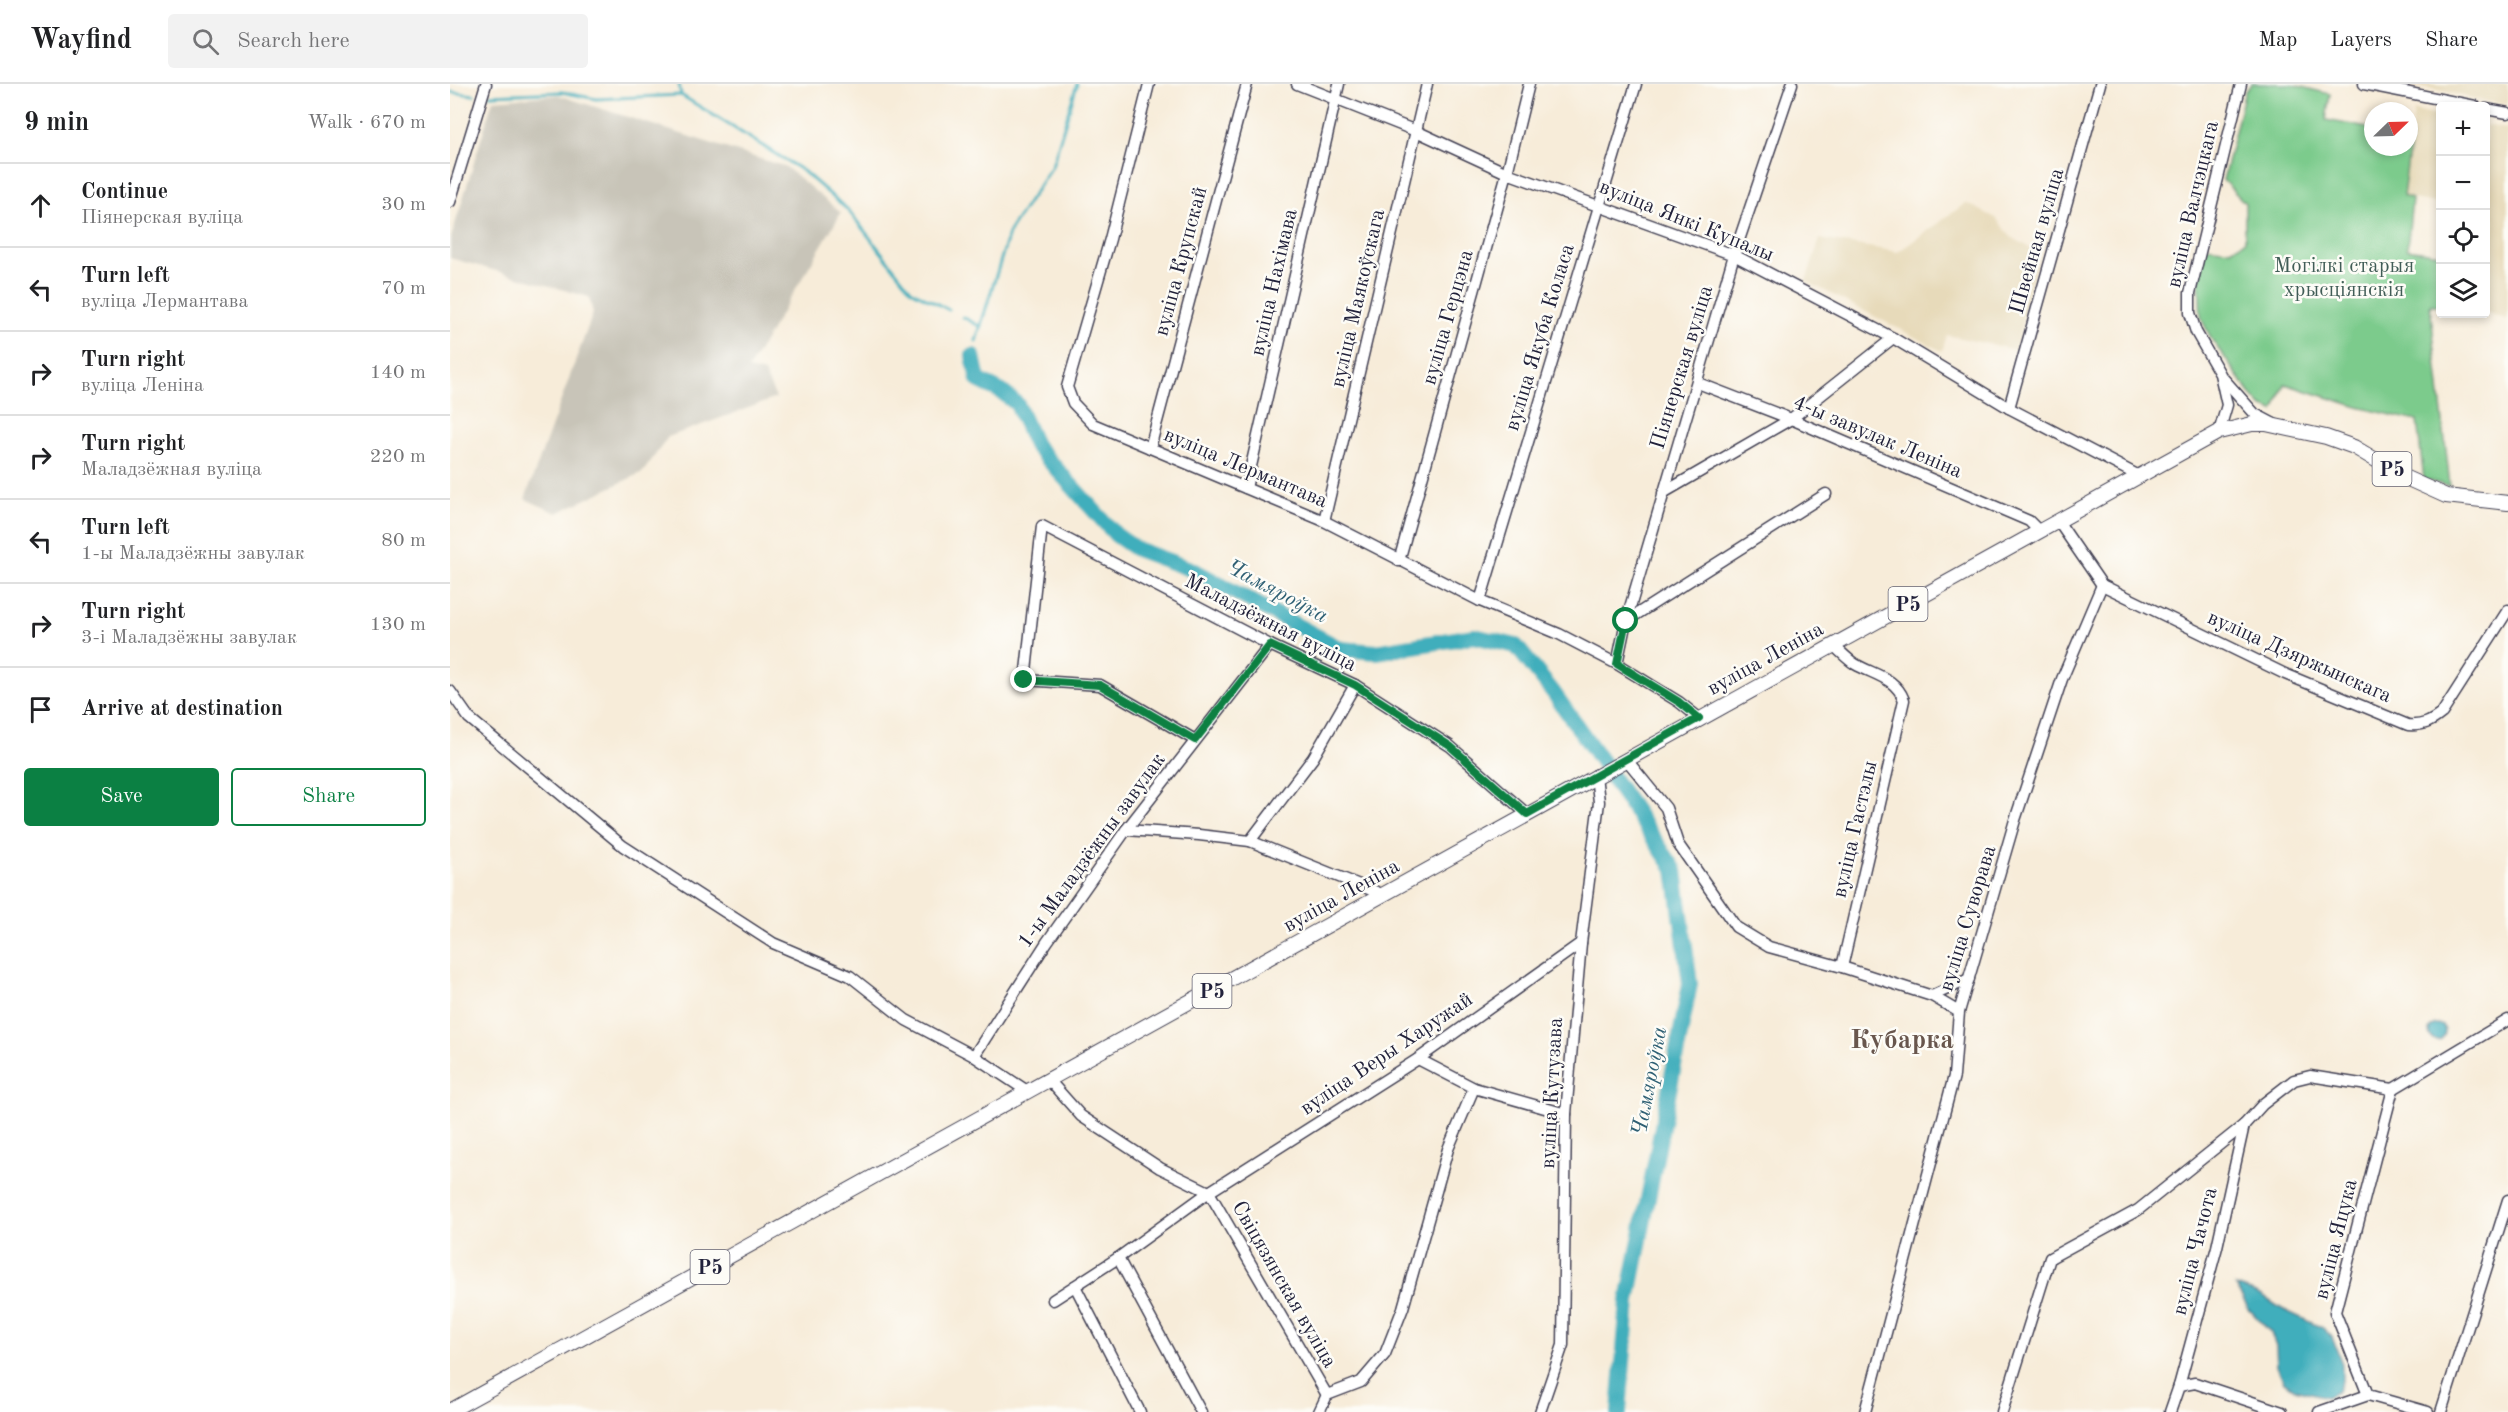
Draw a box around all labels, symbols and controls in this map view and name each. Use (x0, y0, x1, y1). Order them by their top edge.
search box (168, 14, 588, 68)
icon: search (189, 25, 222, 58)
text: Wayfind (30, 27, 132, 55)
text: Search here (237, 30, 350, 52)
text: Map (2258, 30, 2297, 51)
text: Layers (2330, 30, 2392, 51)
text: Share (2425, 30, 2478, 51)
north arrow (2364, 102, 2418, 156)
map controls (2436, 102, 2490, 318)
button: + (2436, 102, 2490, 156)
text: 9 min (24, 110, 89, 136)
text: Walk · 670 m (307, 113, 426, 133)
street label: вуліца Валчэцкага (2164, 119, 2223, 290)
button: − (2436, 156, 2490, 210)
street label: Швейная вуліца (2007, 166, 2068, 317)
street label: вуліца Янкі Купалы (1596, 177, 1777, 266)
text: Continue (81, 181, 168, 203)
street label: вуліца Крупскай (1151, 184, 1211, 338)
icon: ahead (24, 189, 57, 222)
text: 30 m (381, 195, 426, 215)
street label: вуліца Нахімава (1247, 207, 1302, 358)
street label: вуліца Маякоўскага (1328, 207, 1389, 390)
text: Піянерская вуліца (81, 208, 243, 228)
button: locate (2436, 210, 2490, 264)
street label: вуліца Якуба Коласа (1502, 241, 1579, 433)
street label: вуліца Герцэна (1419, 247, 1478, 387)
park label: Могілкі старыя хрысціянскія (2274, 256, 2414, 301)
button: layers (2436, 264, 2490, 318)
text: Turn left (81, 265, 170, 287)
icon: left (24, 273, 57, 306)
text: 70 m (381, 279, 426, 299)
street label: Піянерская вуліца (1648, 283, 1717, 452)
text: вуліца Лермантава (81, 292, 248, 312)
text: Turn right (81, 349, 185, 371)
icon: right (24, 357, 57, 390)
text: 140 m (370, 363, 426, 383)
text: вуліца Леніна (81, 376, 204, 396)
street label: 4-ы завулак Леніна (1790, 392, 1965, 483)
street label: вуліца Лермантава (1160, 424, 1330, 512)
text: Turn right (81, 433, 185, 455)
icon: right (24, 441, 57, 474)
text: 220 m (370, 447, 426, 467)
road number: Р5 (2372, 452, 2412, 486)
text: Маладзёжная вуліца (81, 460, 262, 480)
text: Turn left (81, 517, 170, 539)
icon: left (24, 525, 57, 558)
text: 80 m (381, 531, 426, 551)
text: 1-ы Маладзёжны завулак (81, 544, 305, 564)
water label: Чамяроўка (1223, 556, 1332, 628)
street label: Маладзёжная вуліца (1181, 571, 1360, 676)
road number: Р5 (1888, 587, 1928, 621)
text: Turn right (81, 601, 185, 623)
route start (1612, 607, 1638, 633)
street label: вуліца Дзяржынскага (2204, 607, 2394, 707)
icon: right (24, 609, 57, 642)
text: 130 m (370, 615, 426, 635)
street label: вуліца Леніна (1704, 619, 1827, 700)
text: 3-і Маладзёжны завулак (81, 628, 297, 648)
route end (1010, 666, 1036, 692)
icon: arrive (24, 693, 57, 726)
text: Arrive at destination (81, 698, 283, 720)
street label: 1-ы Маладзёжны завулак (1015, 749, 1170, 952)
street label: вуліца Гастэлы (1830, 759, 1881, 900)
button: Save (24, 768, 219, 826)
button: Share (231, 768, 426, 826)
street label: вуліца Суворава (1936, 843, 2001, 994)
street label: вуліца Леніна (1280, 856, 1403, 937)
road number: Р5 (1192, 974, 1232, 1008)
street label: вуліца Веры Харужай (1297, 989, 1477, 1120)
street label: вуліца Кутузава (1538, 1017, 1567, 1169)
water label: Чамяроўка (1629, 1024, 1671, 1138)
district label: Кубарка (1850, 1027, 1954, 1054)
street label: вуліца Яцука (2311, 1177, 2362, 1302)
street label: вуліца Чачота (2169, 1185, 2221, 1317)
street label: Свіцязянская вуліца (1227, 1198, 1340, 1372)
road number: Р5 (690, 1250, 730, 1284)

